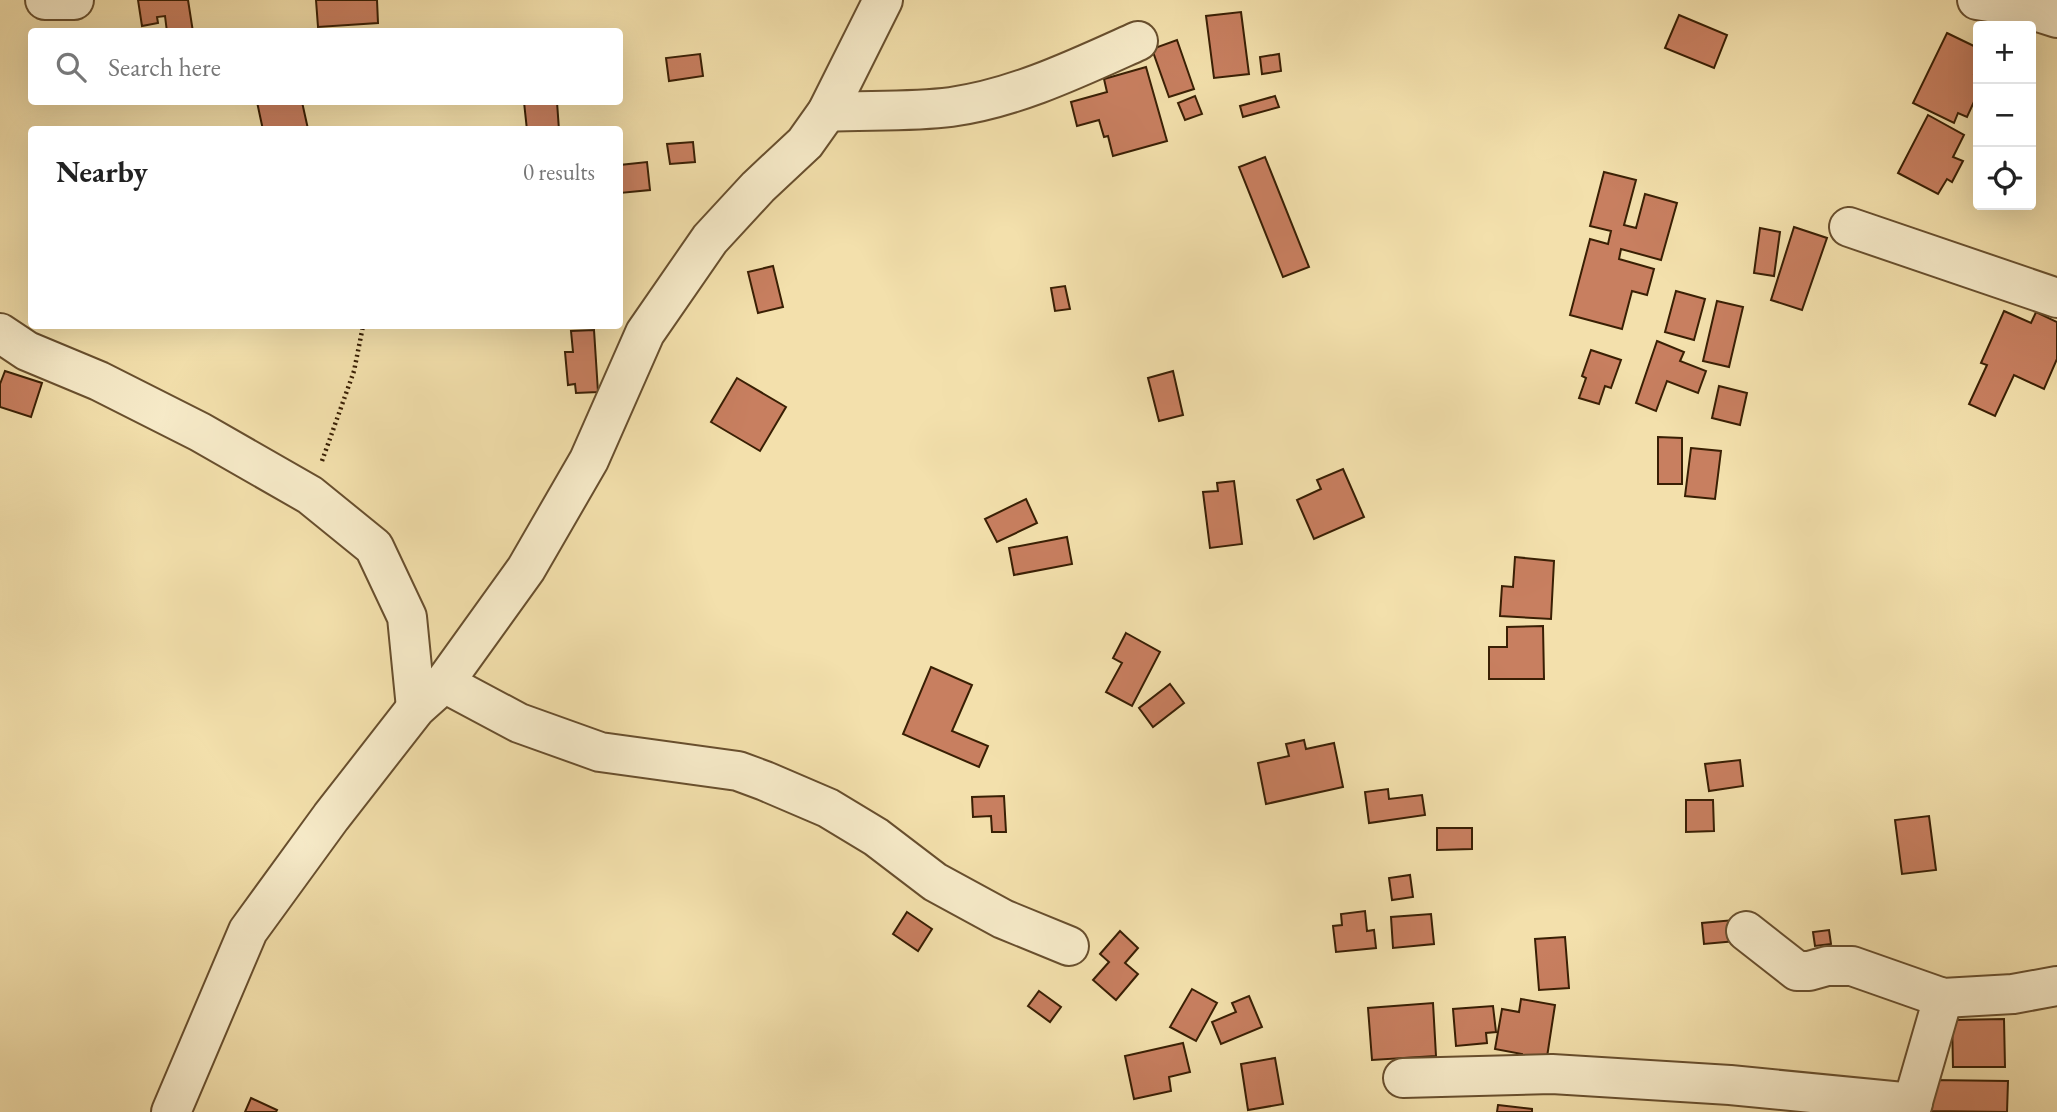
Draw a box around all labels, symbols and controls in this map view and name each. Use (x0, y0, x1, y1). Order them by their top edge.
map controls (1973, 21, 2036, 210)
button: + (1973, 21, 2036, 84)
search box (28, 28, 623, 105)
icon: search (52, 48, 90, 86)
text: Search here (108, 50, 221, 84)
button: − (1973, 84, 2036, 147)
button: locate (1973, 147, 2036, 210)
text: Nearby (56, 152, 148, 191)
text: 0 results (523, 157, 595, 187)

